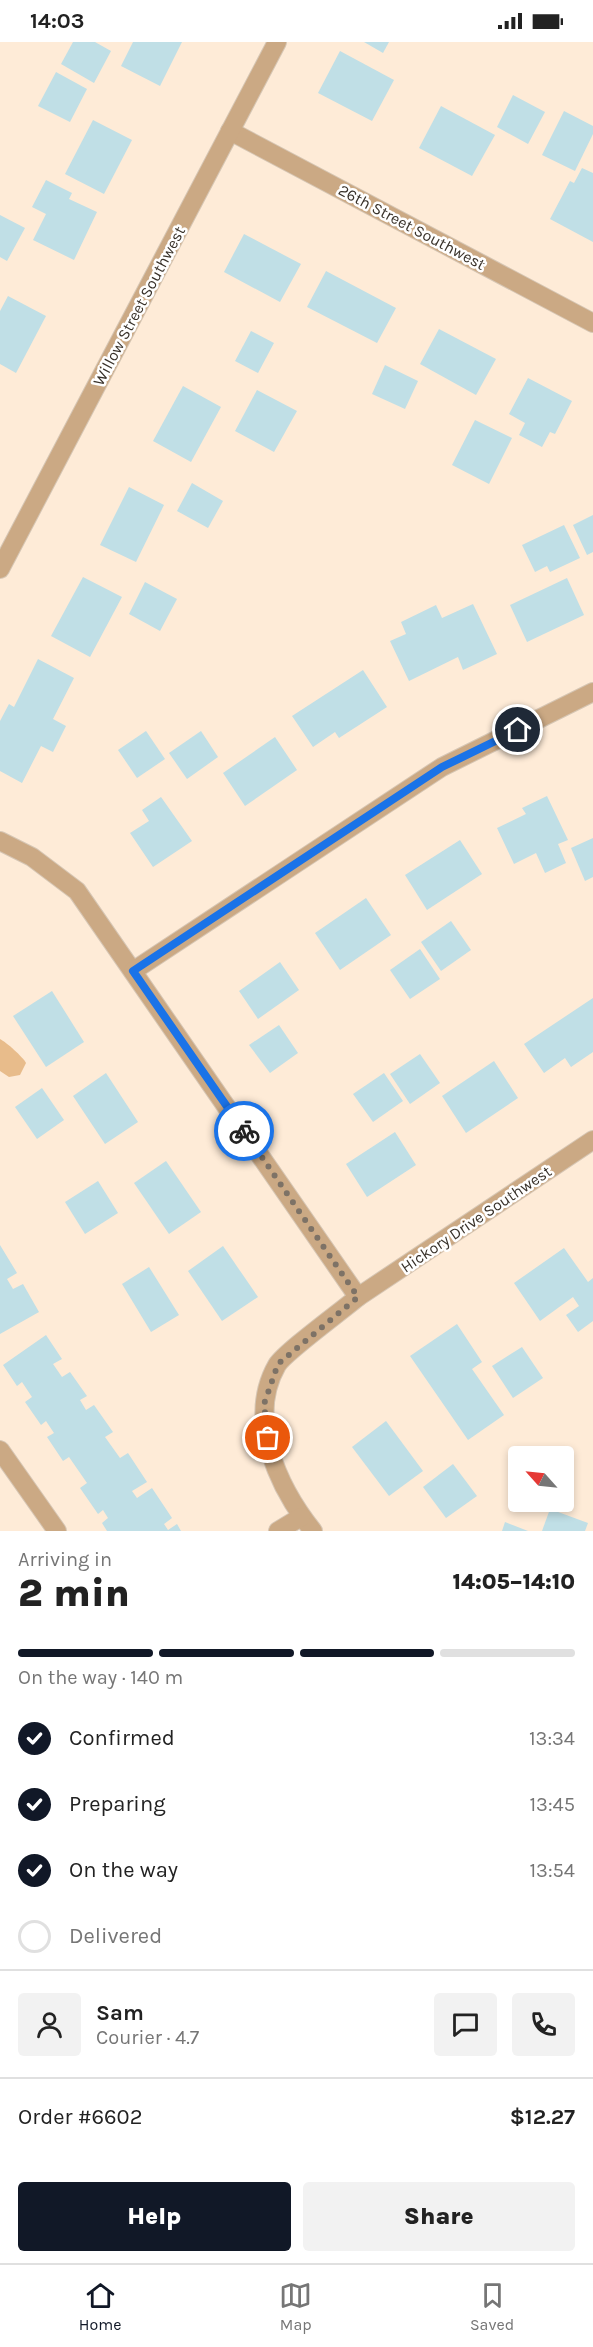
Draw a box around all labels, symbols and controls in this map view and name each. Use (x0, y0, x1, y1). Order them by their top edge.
text: 14:03 (30, 8, 84, 34)
street label: 26th Street Southwest (335, 180, 489, 274)
street label: Willow Street Southwest (89, 223, 189, 389)
pin (492, 704, 543, 755)
icon: home (501, 713, 534, 746)
courier (214, 1101, 274, 1161)
icon: bike (228, 1115, 261, 1148)
street label: Hickory Drive Southwest (397, 1161, 555, 1277)
pin (242, 1412, 293, 1463)
icon: bag (251, 1421, 284, 1454)
north arrow (508, 1446, 574, 1512)
map controls (508, 1446, 574, 1512)
text: Arriving in (18, 1548, 112, 1571)
text: 14:05–14:10 (453, 1569, 575, 1595)
text: 2 min (18, 1570, 130, 1616)
text: On the way · 140 m (18, 1666, 183, 1689)
icon: check (18, 1722, 51, 1755)
text: Confirmed (69, 1725, 175, 1751)
text: 13:34 (529, 1727, 575, 1750)
icon: check (18, 1788, 51, 1821)
text: Preparing (69, 1791, 166, 1817)
text: 13:45 (530, 1793, 575, 1816)
icon: check (18, 1854, 51, 1887)
text: On the way (69, 1857, 178, 1883)
text: 13:54 (530, 1859, 575, 1882)
text: Delivered (69, 1923, 162, 1949)
button: person (18, 1993, 81, 2056)
button: chat (434, 1993, 497, 2056)
button: phone (512, 1993, 575, 2056)
text: Sam (96, 2000, 144, 2026)
text: Courier · 4.7 (96, 2026, 199, 2049)
text: Order #6602 (18, 2104, 142, 2130)
text: $12.27 (510, 2104, 575, 2130)
button: Help (18, 2182, 291, 2251)
button: Share (303, 2182, 575, 2251)
tab: Home (79, 2279, 121, 2334)
tab: Map (279, 2279, 312, 2334)
tab: Saved (470, 2279, 514, 2334)

